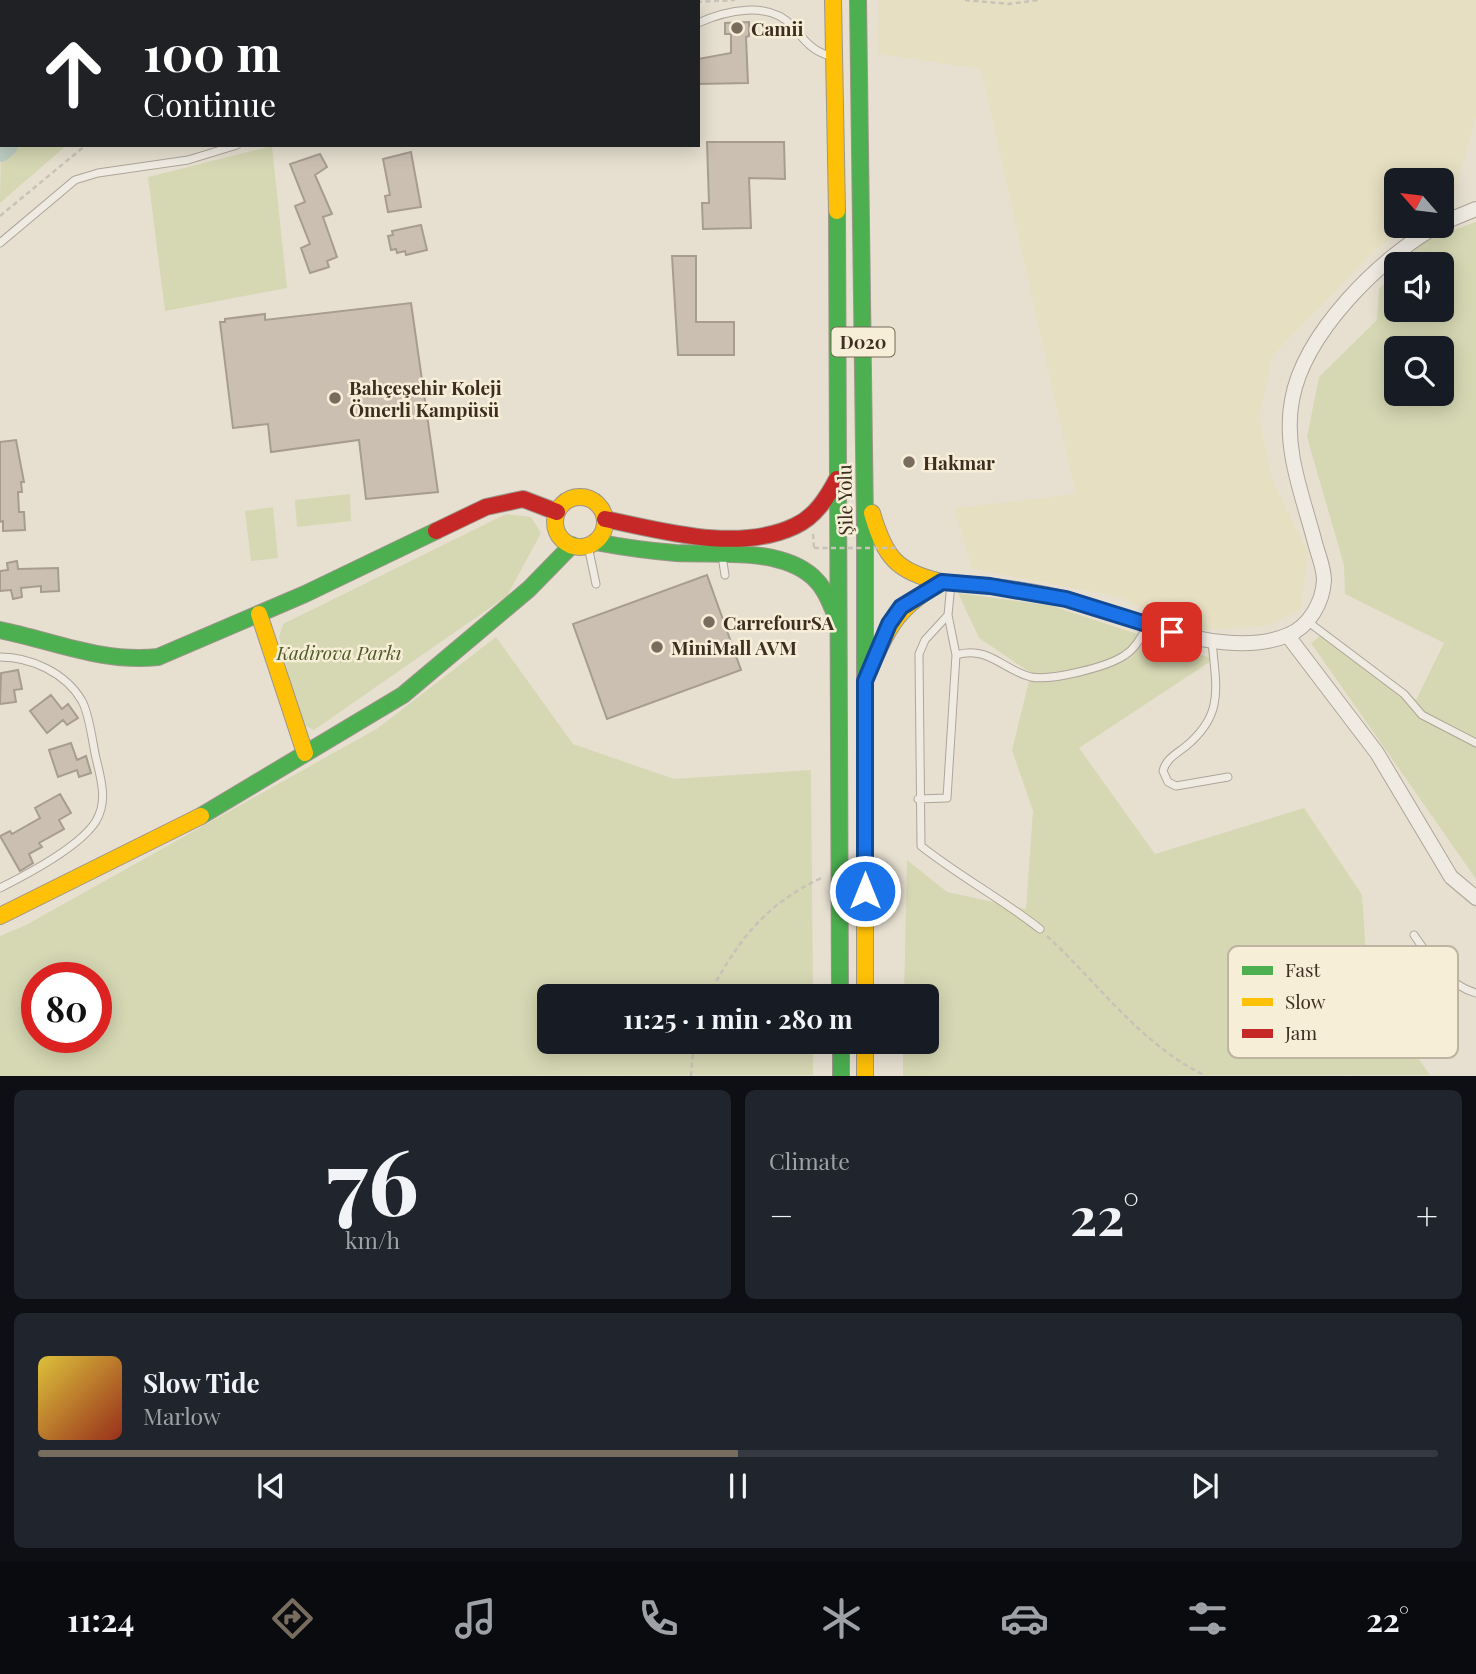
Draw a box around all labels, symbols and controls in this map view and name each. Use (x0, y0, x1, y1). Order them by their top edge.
place label: Camii (751, 15, 803, 41)
text: 100 m (143, 19, 281, 84)
marker: Camii (729, 20, 745, 36)
icon: ahead (28, 28, 119, 119)
text: Continue (143, 82, 276, 125)
north arrow (1384, 168, 1454, 238)
map controls (1384, 168, 1454, 406)
button: sound (1384, 252, 1454, 322)
road number: D020 (832, 328, 894, 356)
button: search (1384, 336, 1454, 406)
place label: Bahçeşehir Koleji Ömerli Kampüsü (349, 374, 502, 422)
marker: Bahçeşehir Koleji Ömerli Kampüsü (327, 390, 343, 406)
place label: Hakmar (923, 449, 995, 475)
marker: Hakmar (901, 454, 917, 470)
street label: Şile Yolu (830, 464, 858, 536)
pin (1142, 602, 1202, 662)
place label: CarrefourSA (723, 609, 835, 635)
icon: arrive (1153, 613, 1191, 651)
marker: CarrefourSA (701, 614, 717, 630)
place label: MiniMall AVM (671, 634, 797, 660)
park label: Kadirova Parkı (276, 639, 401, 665)
marker: MiniMall AVM (649, 639, 665, 655)
position arrow (828, 854, 902, 928)
legend (1228, 946, 1458, 1058)
text: Fast (1285, 956, 1321, 982)
speed limit sign: 80 (21, 962, 112, 1053)
text: Slow (1285, 988, 1326, 1014)
text: 11:25 · 1 min · 280 m (623, 1001, 853, 1036)
text: Jam (1284, 1019, 1317, 1045)
text: 76 (326, 1118, 419, 1239)
text: Climate (769, 1145, 850, 1176)
text: 22° (1070, 1180, 1139, 1249)
text: − (769, 1189, 794, 1240)
text: + (1416, 1189, 1438, 1240)
text: km/h (345, 1224, 400, 1255)
text: Slow Tide (143, 1365, 260, 1400)
text: Marlow (143, 1400, 221, 1431)
icon: previous (252, 1467, 290, 1505)
icon: pause (719, 1467, 757, 1505)
icon: next (1186, 1467, 1224, 1505)
icon: directions (268, 1594, 317, 1643)
icon: music (451, 1594, 500, 1643)
icon: phone (634, 1594, 683, 1643)
icon: climate (817, 1594, 866, 1643)
icon: car (1000, 1594, 1049, 1643)
icon: filters (1183, 1594, 1232, 1643)
text: 11:24 (67, 1597, 134, 1640)
text: 22° (1366, 1597, 1409, 1640)

